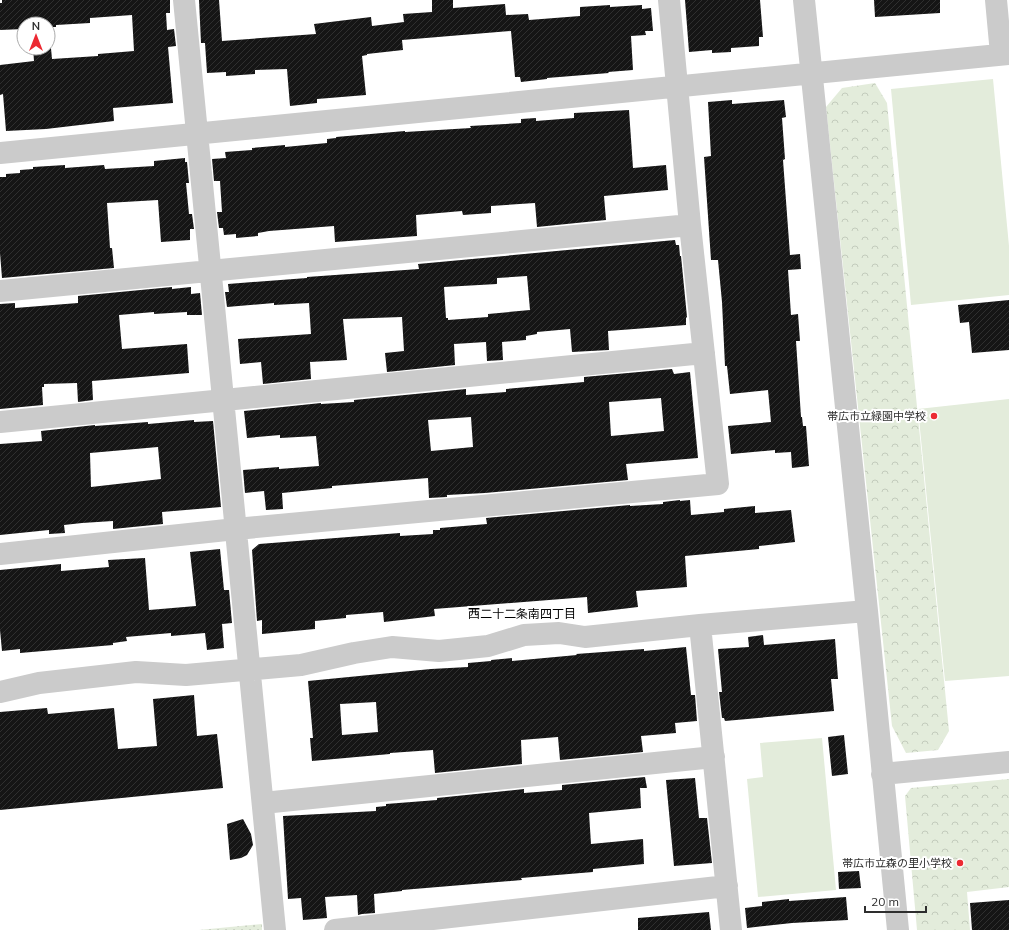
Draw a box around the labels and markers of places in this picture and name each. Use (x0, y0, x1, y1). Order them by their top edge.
place label: 帯広市立緑園中学校 (827, 409, 926, 423)
marker: 帯広市立緑園中学校 (929, 411, 939, 421)
place label: 帯広市立森の里小学校 (842, 856, 952, 870)
marker: 帯広市立森の里小学校 (955, 858, 965, 868)

